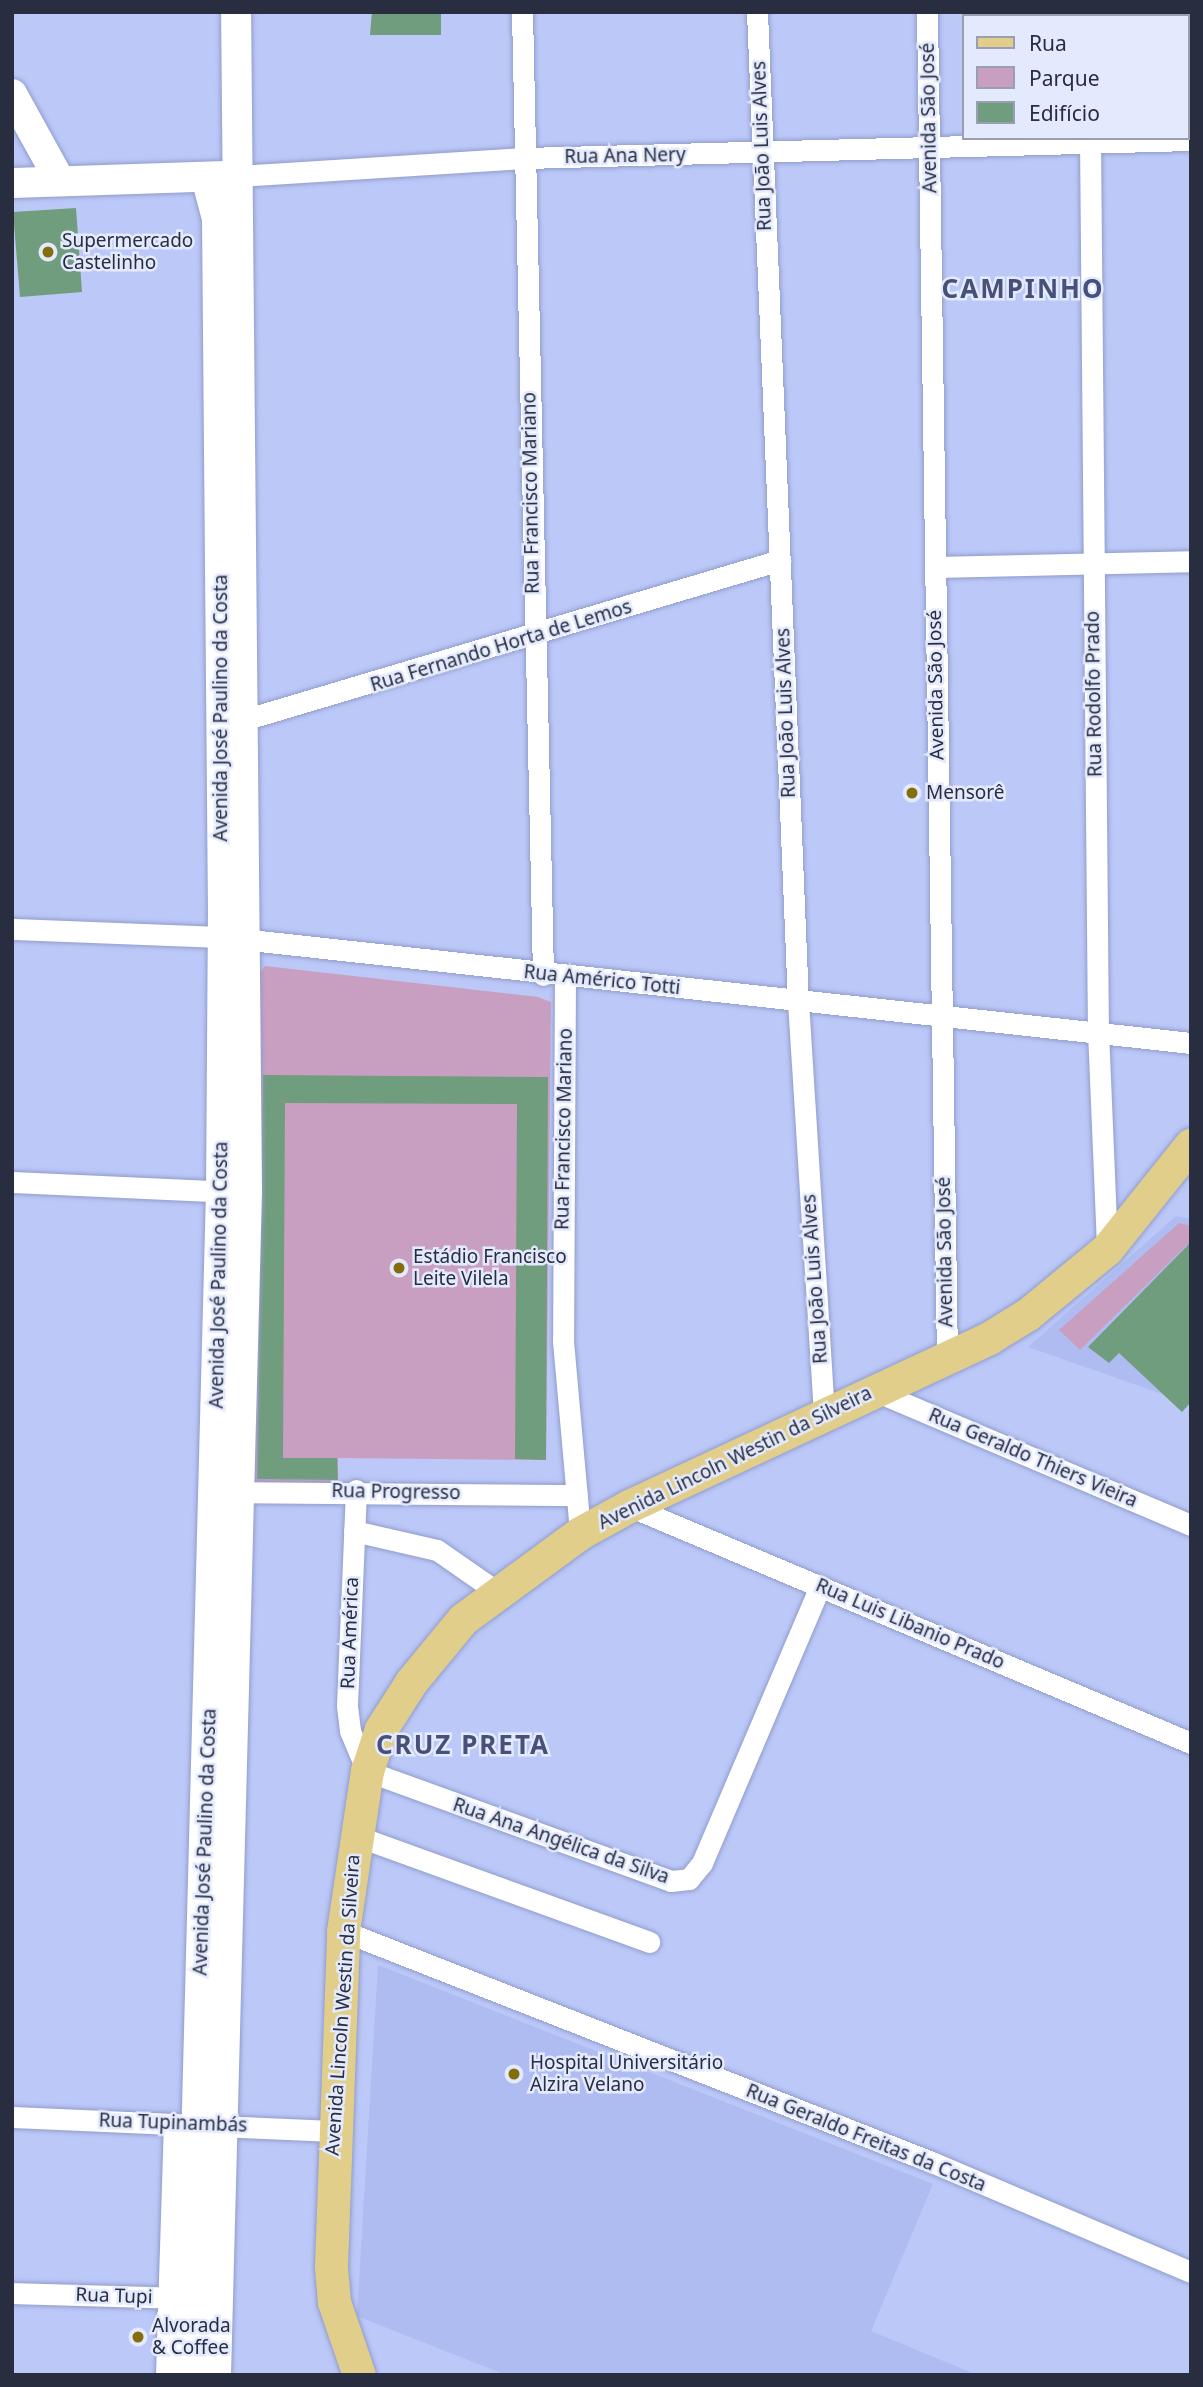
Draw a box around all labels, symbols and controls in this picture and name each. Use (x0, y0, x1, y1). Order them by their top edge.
legend (962, 14, 1189, 140)
text: Rua (1029, 29, 1067, 57)
street label: Avenida São José (916, 43, 942, 193)
street label: Rua João Luis Alves (748, 61, 776, 231)
text: Parque (1029, 64, 1099, 92)
text: Edifício (1029, 99, 1100, 127)
street label: Rua Ana Nery (564, 144, 686, 168)
place label: Supermercado Castelinho (62, 230, 193, 274)
marker: Supermercado Castelinho (40, 244, 56, 260)
district label: CAMPINHO (942, 273, 1104, 305)
street label: Rua Francisco Mariano (518, 392, 544, 594)
street label: Avenida José Paulino da Costa (210, 574, 232, 842)
street label: Rua Fernando Horta de Lemos (368, 595, 634, 697)
street label: Avenida São José (923, 610, 949, 760)
street label: Rua Rodolfo Prado (1081, 611, 1107, 777)
street label: Rua João Luis Alves (772, 628, 800, 798)
place label: Mensorê (926, 782, 1004, 804)
marker: Mensorê (904, 785, 920, 801)
street label: Rua Américo Totti (523, 960, 681, 1000)
street label: Rua Francisco Mariano (551, 1028, 577, 1230)
street label: Avenida José Paulino da Costa (205, 1141, 233, 1409)
street label: Avenida São José (932, 1177, 958, 1327)
street label: Rua João Luis Alves (798, 1193, 832, 1365)
place label: Estádio Francisco Leite Vilela (413, 1246, 567, 1290)
marker: Estádio Francisco Leite Vilela (391, 1260, 407, 1276)
street label: Avenida Lincoln Westin da Silveira (594, 1382, 876, 1534)
street label: Rua Geraldo Thiers Vieira (925, 1404, 1141, 1512)
street label: Rua Progresso (331, 1479, 461, 1505)
street label: Rua Luis Libanio Prado (812, 1574, 1008, 1674)
street label: Rua América (337, 1576, 363, 1690)
street label: Avenida José Paulino da Costa (189, 1708, 221, 1976)
district label: CRUZ PRETA (377, 1729, 549, 1761)
street label: Rua Ana Angélica da Silva (450, 1793, 672, 1889)
street label: Avenida Lincoln Westin da Silveira (321, 1854, 365, 2156)
place label: Hospital Universitário Alzira Velano (530, 2052, 723, 2096)
marker: Hospital Universitário Alzira Velano (504, 2064, 524, 2084)
street label: Rua Geraldo Freitas da Costa (743, 2079, 989, 2197)
street label: Rua Tupinambás (98, 2109, 248, 2137)
street label: Rua Tupi (75, 2283, 153, 2309)
place label: Alvorada & Coffee (152, 2315, 231, 2359)
marker: Alvorada & Coffee (130, 2329, 146, 2345)

